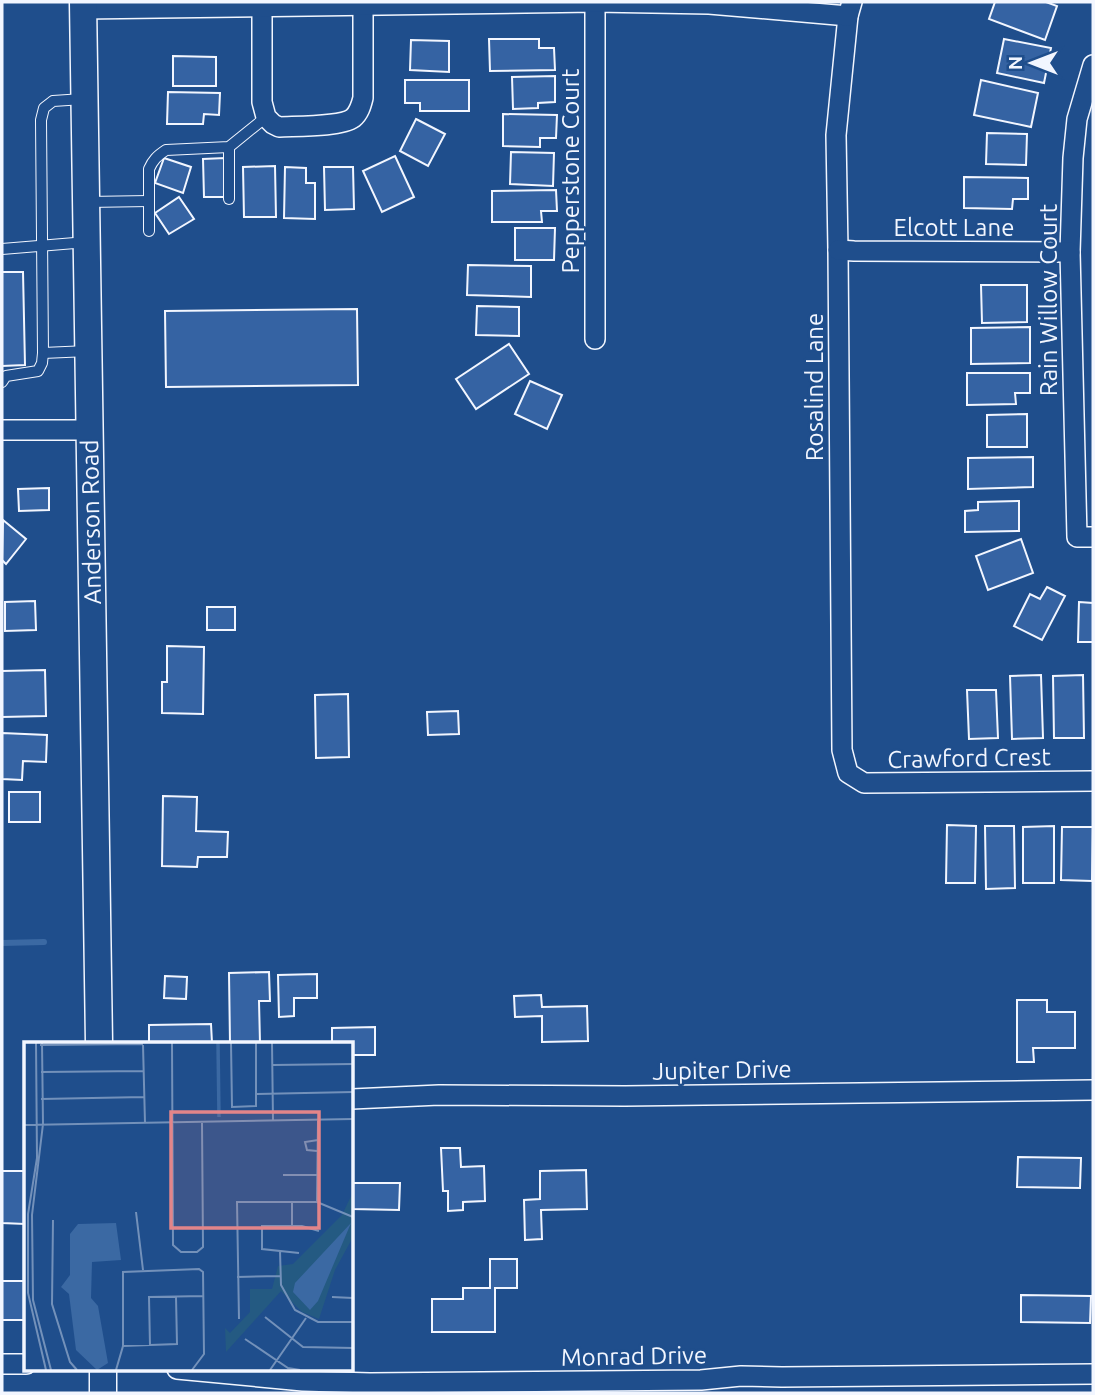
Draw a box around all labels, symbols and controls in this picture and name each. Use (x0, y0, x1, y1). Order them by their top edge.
north arrow (997, 28, 1067, 98)
text: N (1004, 56, 1026, 70)
street label: Pepperstone Court (557, 68, 584, 273)
street label: Rain Willow Court (1035, 203, 1062, 396)
street label: Elcott Lane (894, 214, 1014, 241)
street label: Rosalind Lane (801, 313, 828, 461)
street label: Anderson Road (76, 439, 106, 605)
street label: Crawford Crest (887, 743, 1051, 773)
inset map (24, 1042, 354, 1370)
street label: Jupiter Drive (652, 1055, 792, 1085)
street label: Monrad Drive (561, 1341, 707, 1371)

